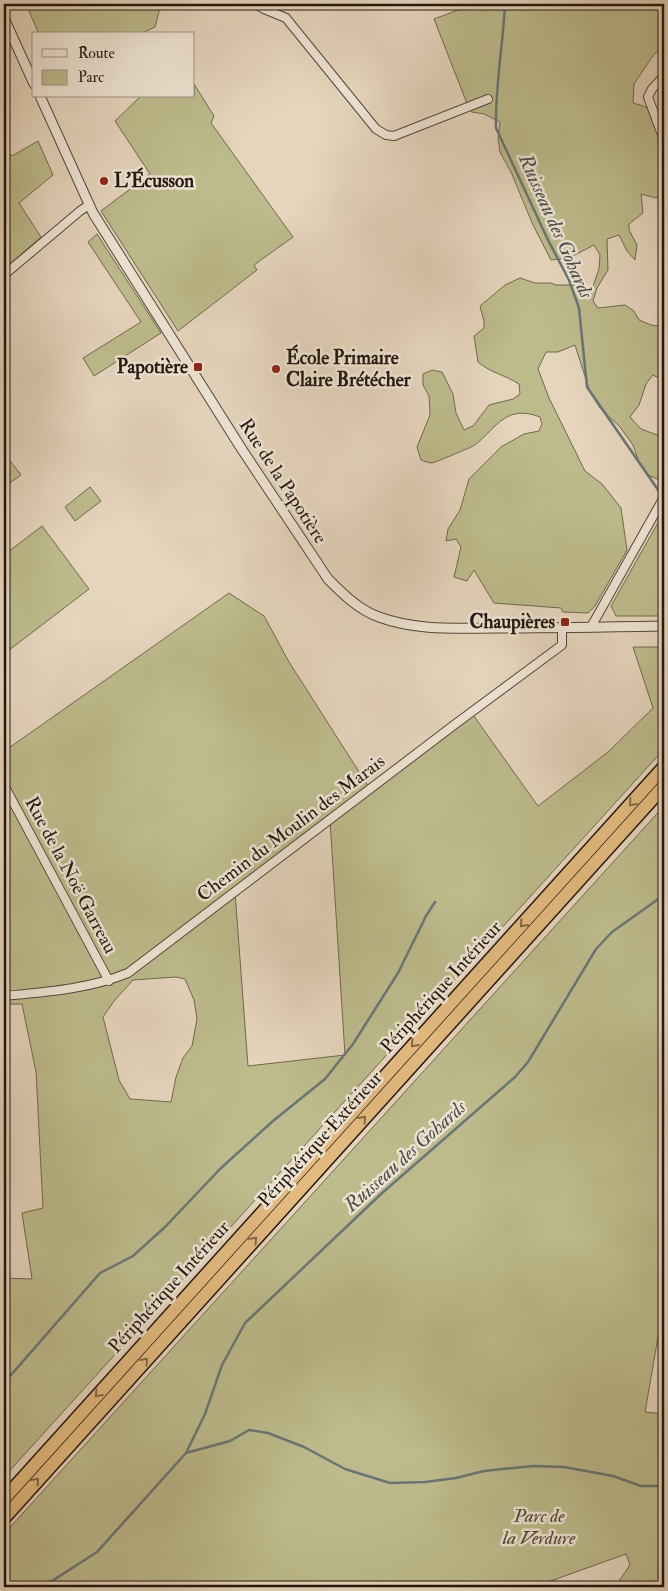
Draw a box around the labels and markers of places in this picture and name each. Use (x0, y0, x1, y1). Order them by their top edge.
place label: L'Écusson (114, 167, 194, 193)
marker: L'Écusson (98, 175, 110, 187)
place label: École Primaire Claire Brétécher (286, 344, 412, 392)
place label: Papotière (117, 355, 188, 380)
marker: Papotière (192, 361, 204, 373)
marker: École Primaire Claire Brétécher (270, 363, 282, 375)
place label: Chaupières (470, 610, 555, 635)
marker: Chaupières (559, 616, 571, 628)

